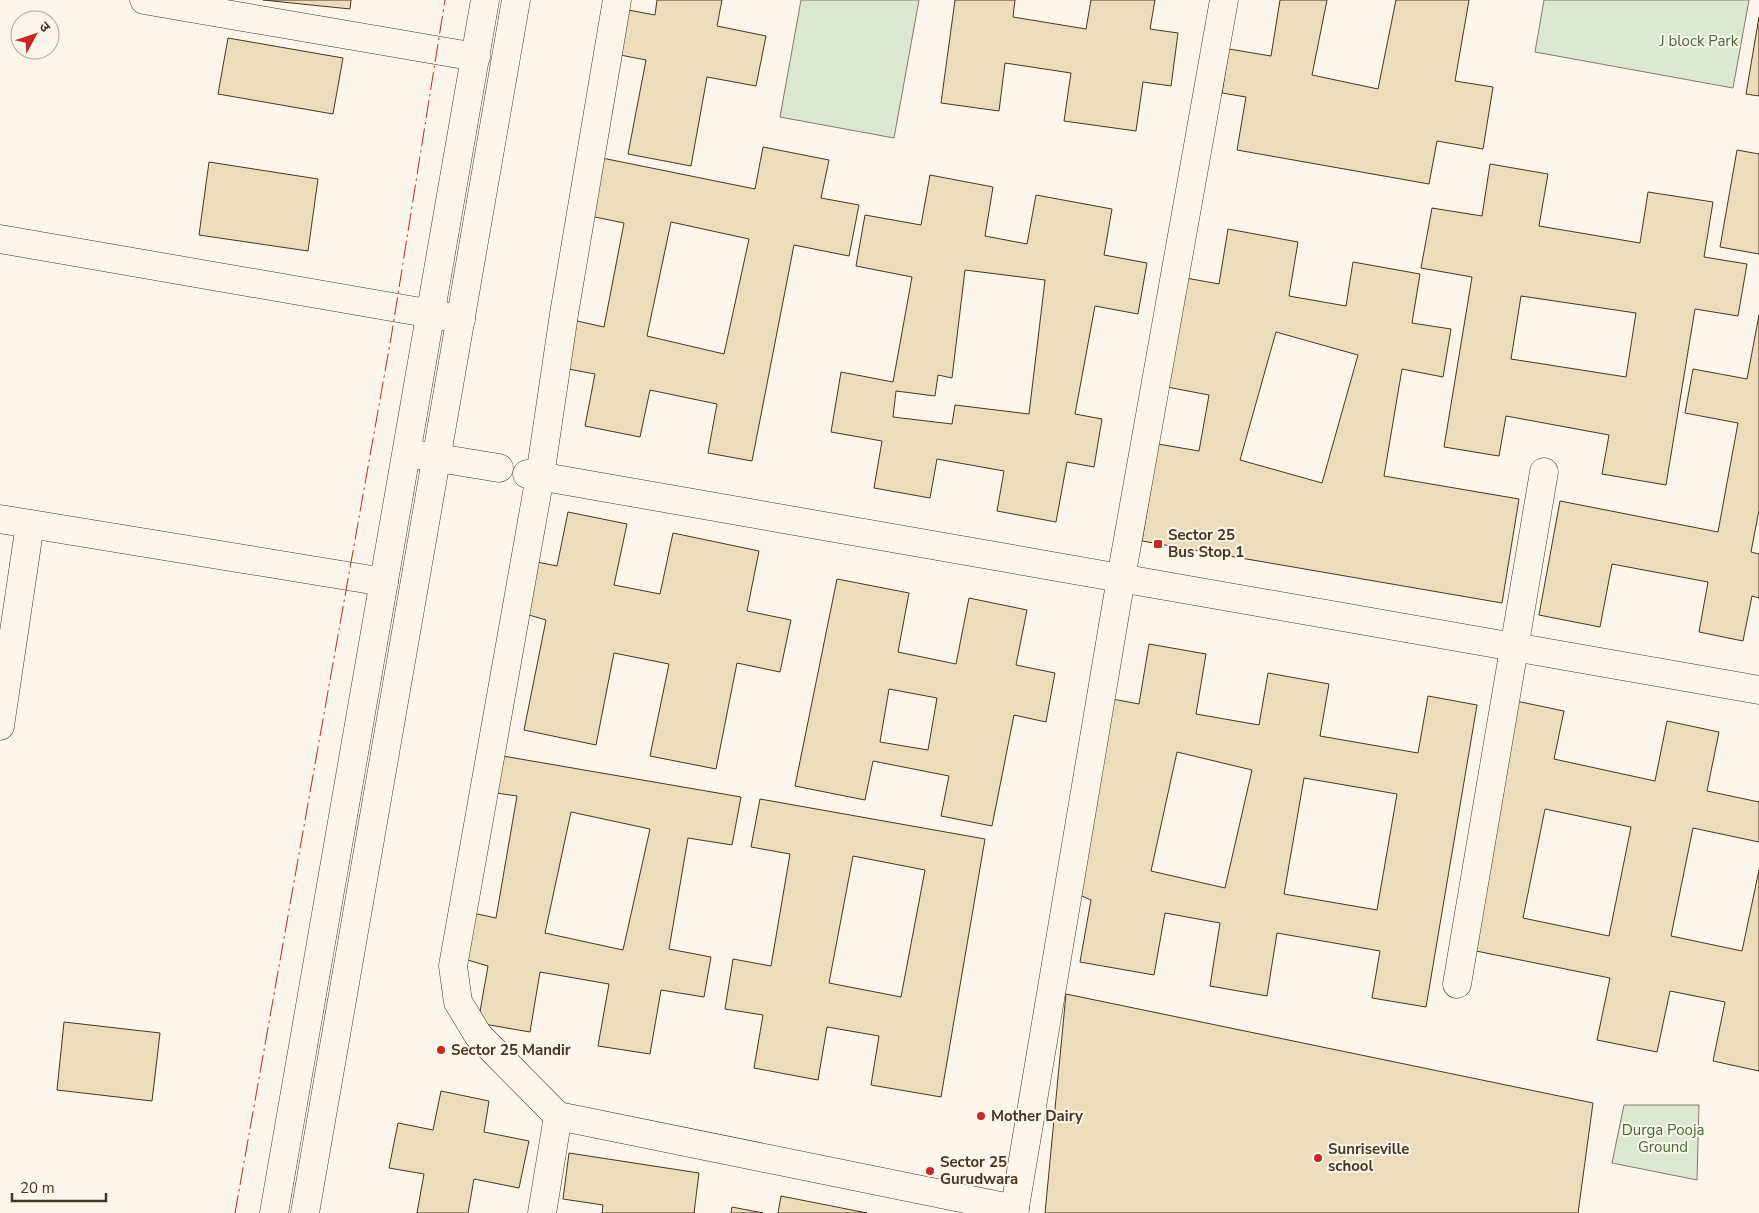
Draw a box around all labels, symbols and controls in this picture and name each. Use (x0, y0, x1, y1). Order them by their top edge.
north arrow (10, 10, 60, 60)
text: उ (35, 18, 55, 37)
park label: J block Park (1659, 31, 1739, 51)
place label: Sector 25 Bus Stop 1 (1168, 525, 1244, 562)
marker: Sector 25 Bus Stop 1 (1152, 538, 1164, 550)
place label: Sector 25 Mandir (451, 1040, 571, 1060)
marker: Sector 25 Mandir (435, 1044, 447, 1056)
place label: Mother Dairy (991, 1106, 1083, 1126)
marker: Mother Dairy (975, 1110, 987, 1122)
park label: Durga Pooja Ground (1622, 1120, 1704, 1157)
place label: Sunriseville school (1328, 1139, 1409, 1176)
place label: Sector 25 Gurudwara (940, 1152, 1018, 1189)
marker: Sunriseville school (1312, 1152, 1324, 1164)
marker: Sector 25 Gurudwara (924, 1165, 936, 1177)
scale bar (12, 1170, 106, 1202)
text: 20 m (20, 1178, 55, 1198)

